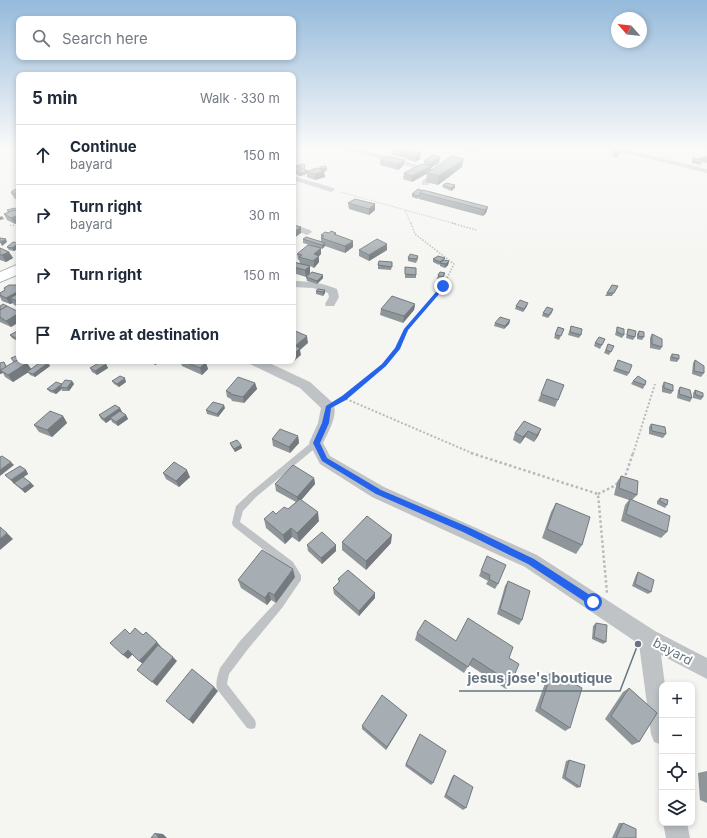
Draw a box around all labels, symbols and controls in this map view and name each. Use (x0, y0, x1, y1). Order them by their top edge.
north arrow (611, 12, 647, 48)
search box (16, 16, 296, 60)
icon: search (30, 27, 52, 49)
text: Search here (62, 29, 148, 48)
text: 5 min (32, 88, 78, 108)
text: Walk · 330 m (200, 90, 280, 106)
text: Continue (70, 137, 137, 156)
icon: ahead (32, 144, 54, 166)
text: 150 m (244, 147, 280, 163)
text: bayard (70, 156, 112, 172)
text: Turn right (70, 197, 142, 216)
icon: right (32, 204, 54, 226)
text: 30 m (249, 207, 280, 223)
text: bayard (70, 216, 112, 232)
icon: right (32, 264, 54, 286)
text: Turn right (70, 265, 142, 284)
text: 150 m (244, 267, 280, 283)
route end (434, 277, 452, 295)
icon: arrive (32, 324, 54, 346)
text: Arrive at destination (70, 325, 219, 344)
route start (584, 593, 602, 611)
street label: bayard (651, 634, 695, 668)
callout: jesus jose's boutique (459, 665, 620, 691)
text: jesus jose's boutique (467, 669, 612, 686)
map controls (659, 682, 695, 826)
button: + (659, 682, 695, 718)
button: − (659, 718, 695, 754)
button: locate (659, 754, 695, 790)
button: layers (659, 790, 695, 826)

